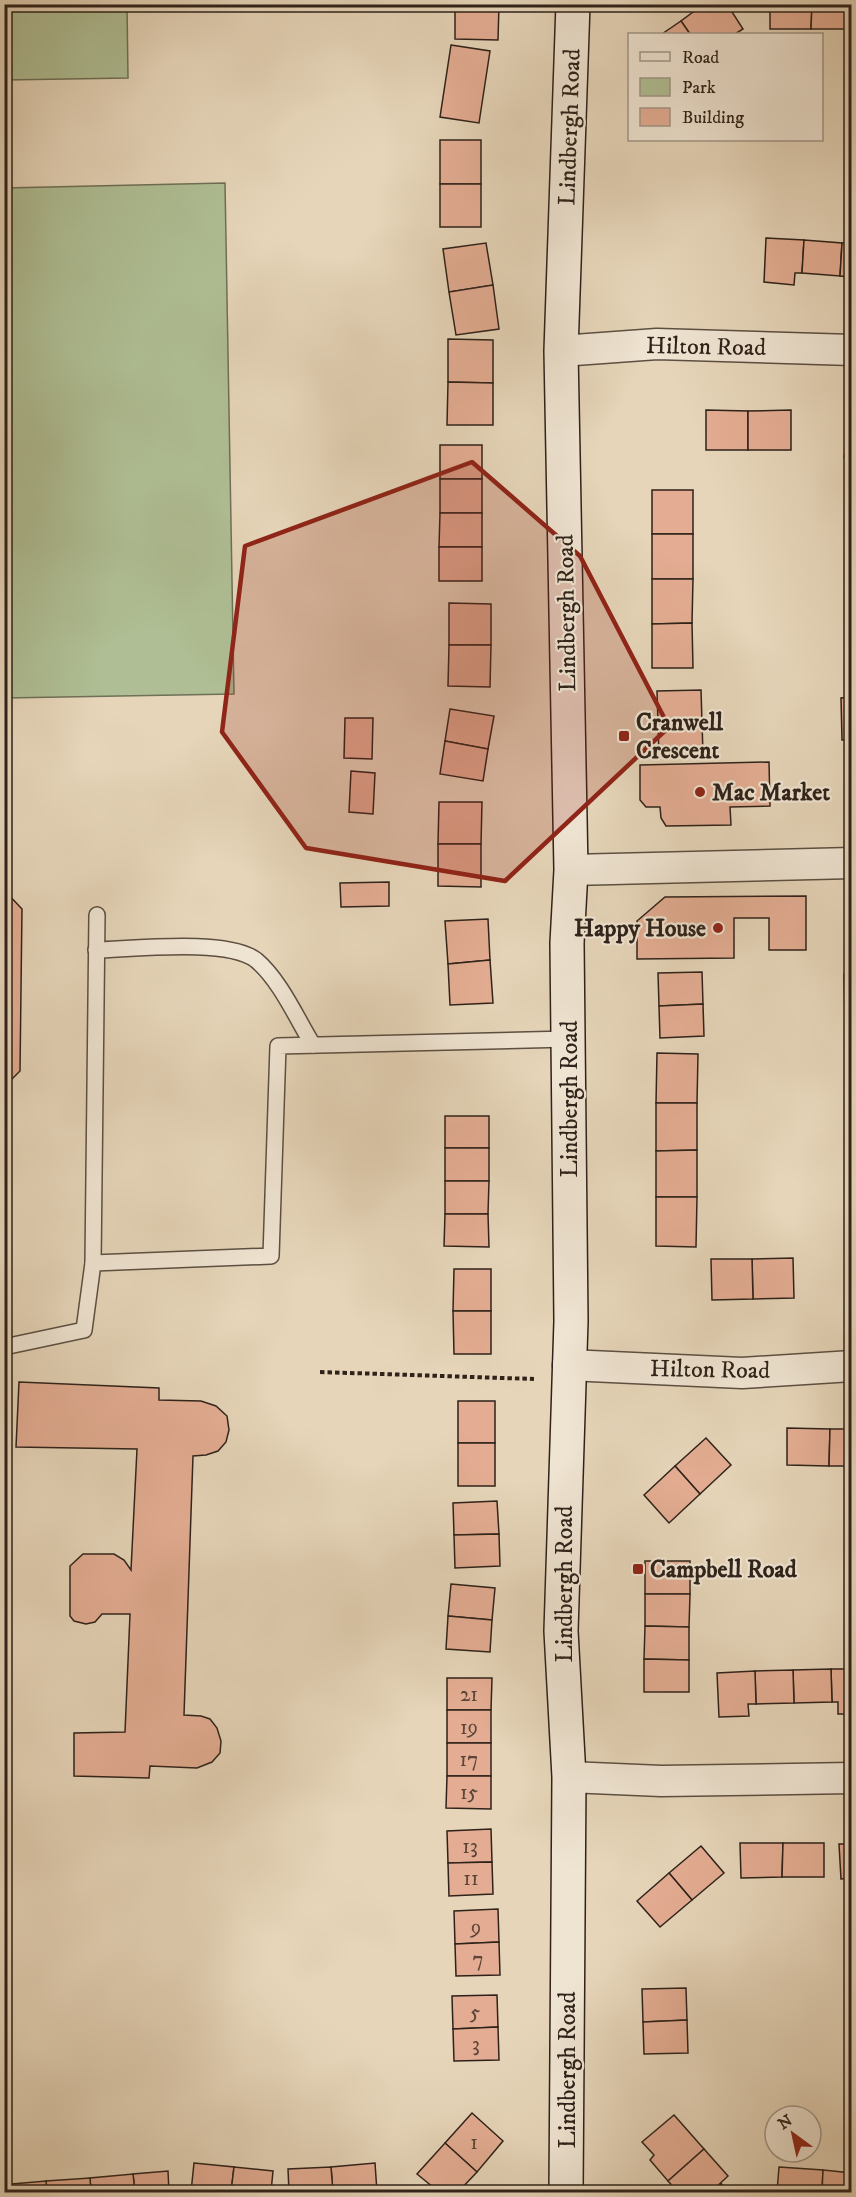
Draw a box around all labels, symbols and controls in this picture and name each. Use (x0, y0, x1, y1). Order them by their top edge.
legend (628, 33, 823, 141)
text: Road (682, 47, 719, 69)
street label: Lindbergh Road (552, 48, 588, 206)
text: Park (682, 77, 716, 99)
text: Building (682, 107, 744, 129)
street label: Hilton Road (646, 331, 766, 363)
street label: Lindbergh Road (551, 534, 583, 692)
place label: Cranwell Crescent (636, 708, 724, 766)
marker: Cranwell Crescent (617, 729, 631, 743)
place label: Mac Market (712, 778, 830, 808)
marker: Mac Market (693, 785, 707, 799)
place label: Happy House (574, 914, 706, 944)
marker: Happy House (711, 921, 725, 935)
street label: Lindbergh Road (555, 1020, 585, 1178)
street label: Hilton Road (650, 1354, 770, 1386)
street label: Lindbergh Road (550, 1505, 580, 1663)
place label: Campbell Road (650, 1555, 798, 1585)
marker: Campbell Road (631, 1562, 645, 1576)
house number: 21 (460, 1682, 478, 1708)
house number: 19 (460, 1715, 478, 1741)
house number: 17 (460, 1747, 478, 1773)
house number: 15 (460, 1780, 478, 1806)
house number: 13 (462, 1834, 478, 1860)
house number: 11 (463, 1866, 479, 1892)
house number: 9 (470, 1915, 481, 1941)
house number: 7 (472, 1947, 484, 1973)
street label: Lindbergh Road (553, 1991, 583, 2149)
house number: 5 (470, 2000, 480, 2026)
house number: 3 (472, 2032, 480, 2058)
north arrow (763, 2104, 823, 2164)
text: N (774, 2110, 796, 2134)
house number: 1 (470, 2130, 478, 2156)

